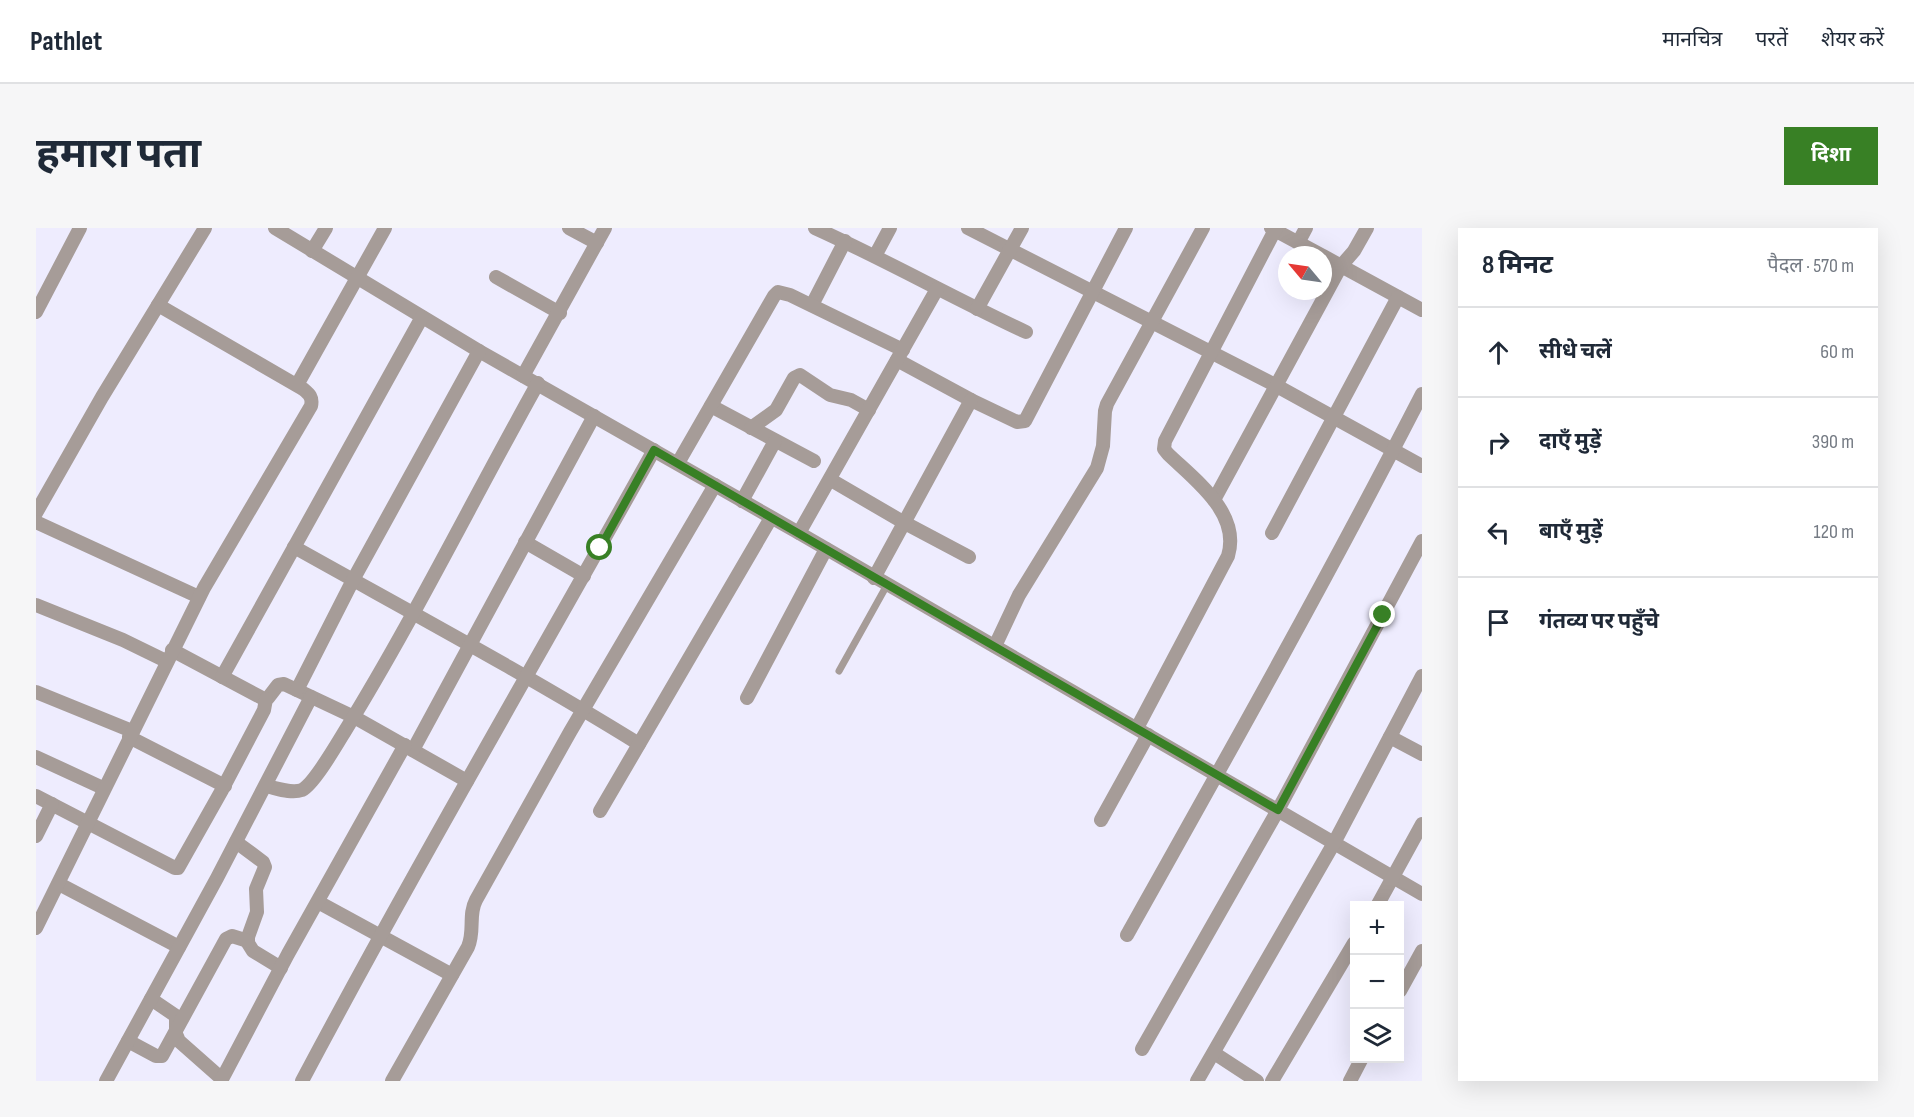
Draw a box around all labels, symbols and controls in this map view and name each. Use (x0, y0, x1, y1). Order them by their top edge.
text: Pathlet (30, 25, 102, 58)
text: मानचित्र (1662, 27, 1722, 52)
text: परतें (1755, 27, 1788, 52)
text: शेयर करें (1821, 27, 1884, 52)
button: दिशा (1784, 127, 1878, 185)
text: हमारा पता (36, 129, 201, 180)
north arrow (1278, 246, 1332, 300)
text: 8 मिनट (1482, 250, 1553, 281)
text: पैदल · 570 m (1767, 254, 1854, 278)
icon: ahead (1482, 336, 1515, 369)
text: सीधे चलें (1539, 338, 1612, 365)
text: 60 m (1820, 340, 1854, 364)
icon: right (1482, 426, 1515, 459)
text: दाएँ मुड़ें (1539, 428, 1602, 455)
text: 390 m (1812, 430, 1854, 454)
icon: left (1482, 516, 1515, 549)
text: बाएँ मुड़ें (1539, 518, 1603, 545)
text: 120 m (1814, 520, 1854, 544)
route start (586, 534, 612, 560)
route end (1369, 601, 1395, 627)
icon: arrive (1482, 606, 1515, 639)
text: गंतव्य पर पहुँचे (1539, 608, 1659, 635)
map controls (1350, 901, 1404, 1063)
button: + (1350, 901, 1404, 955)
button: − (1350, 955, 1404, 1009)
button: layers (1350, 1009, 1404, 1063)

